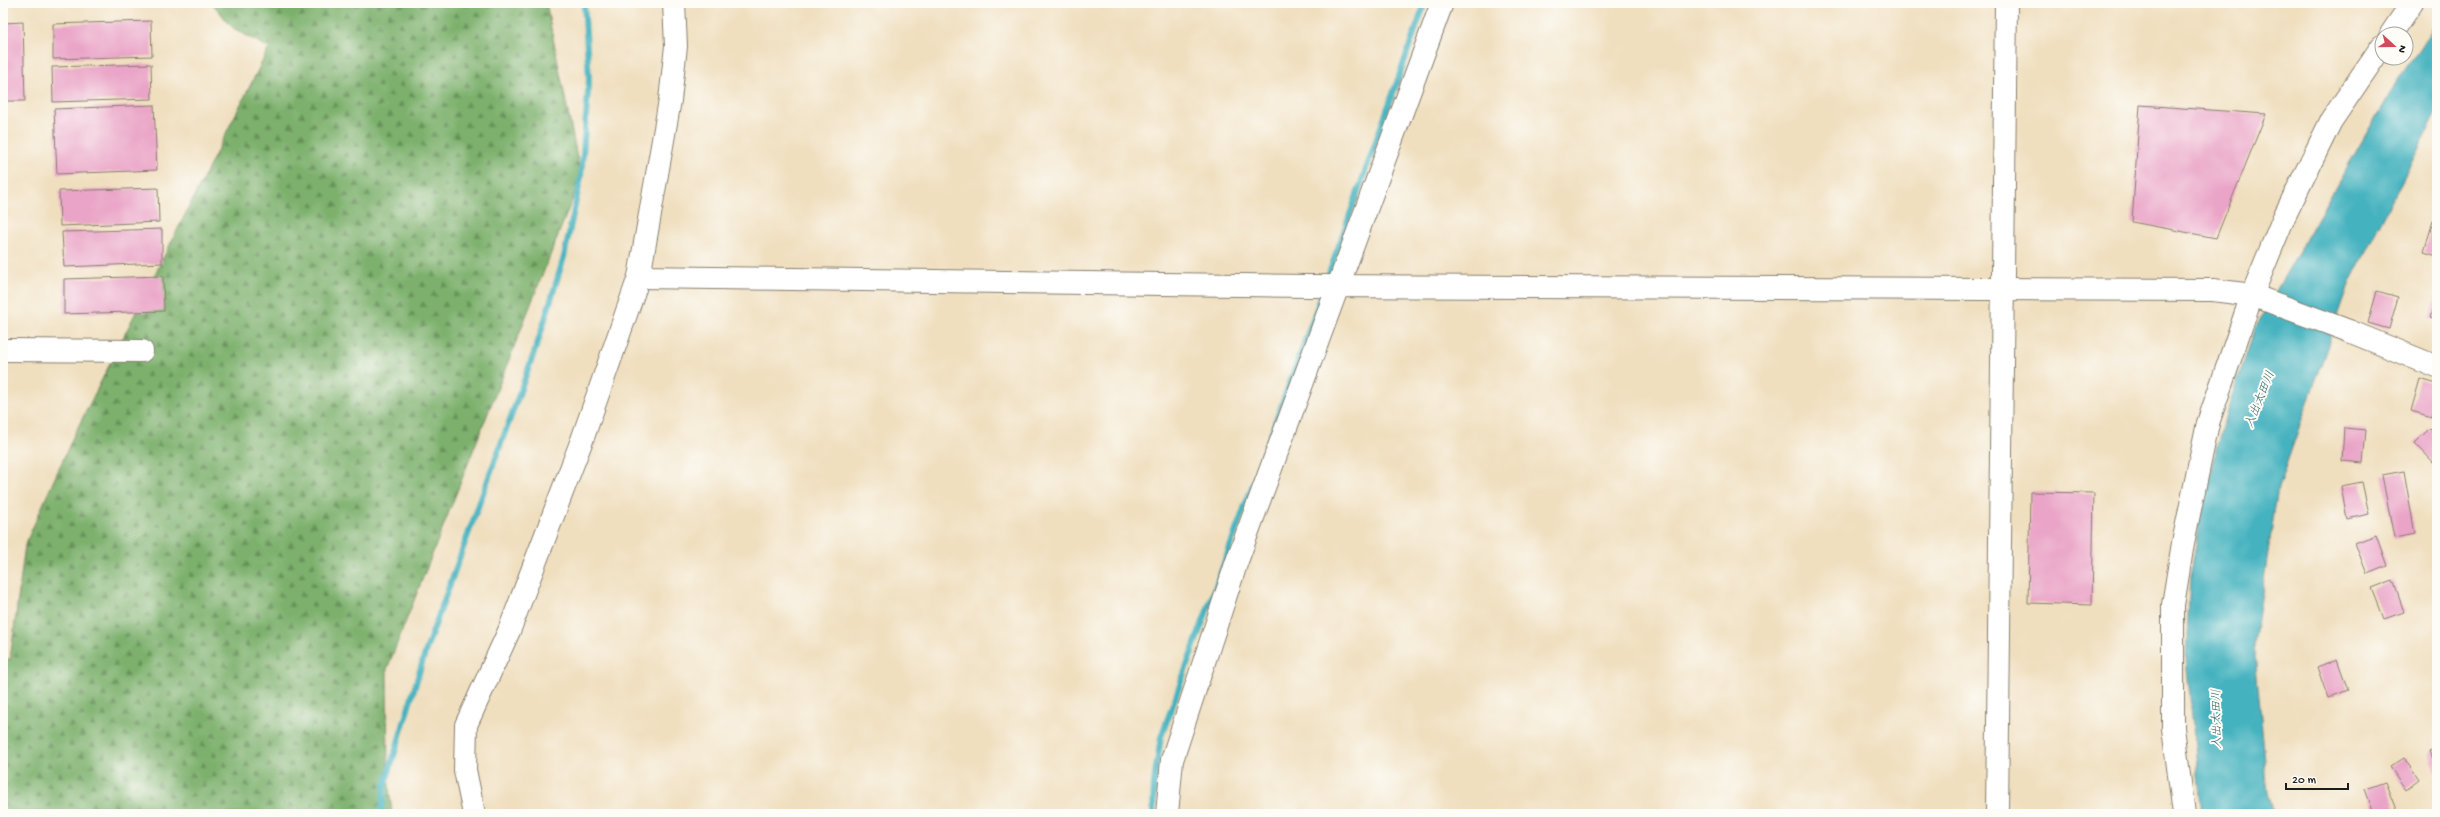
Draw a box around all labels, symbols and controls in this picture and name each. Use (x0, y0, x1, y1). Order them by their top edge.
north arrow (2374, 26, 2414, 66)
text: N (2395, 43, 2408, 54)
water label: 入出太田川 (2242, 369, 2279, 430)
water label: 入出太田川 (2209, 689, 2226, 749)
scale bar (2286, 765, 2348, 791)
text: 20 m (2292, 774, 2317, 788)

